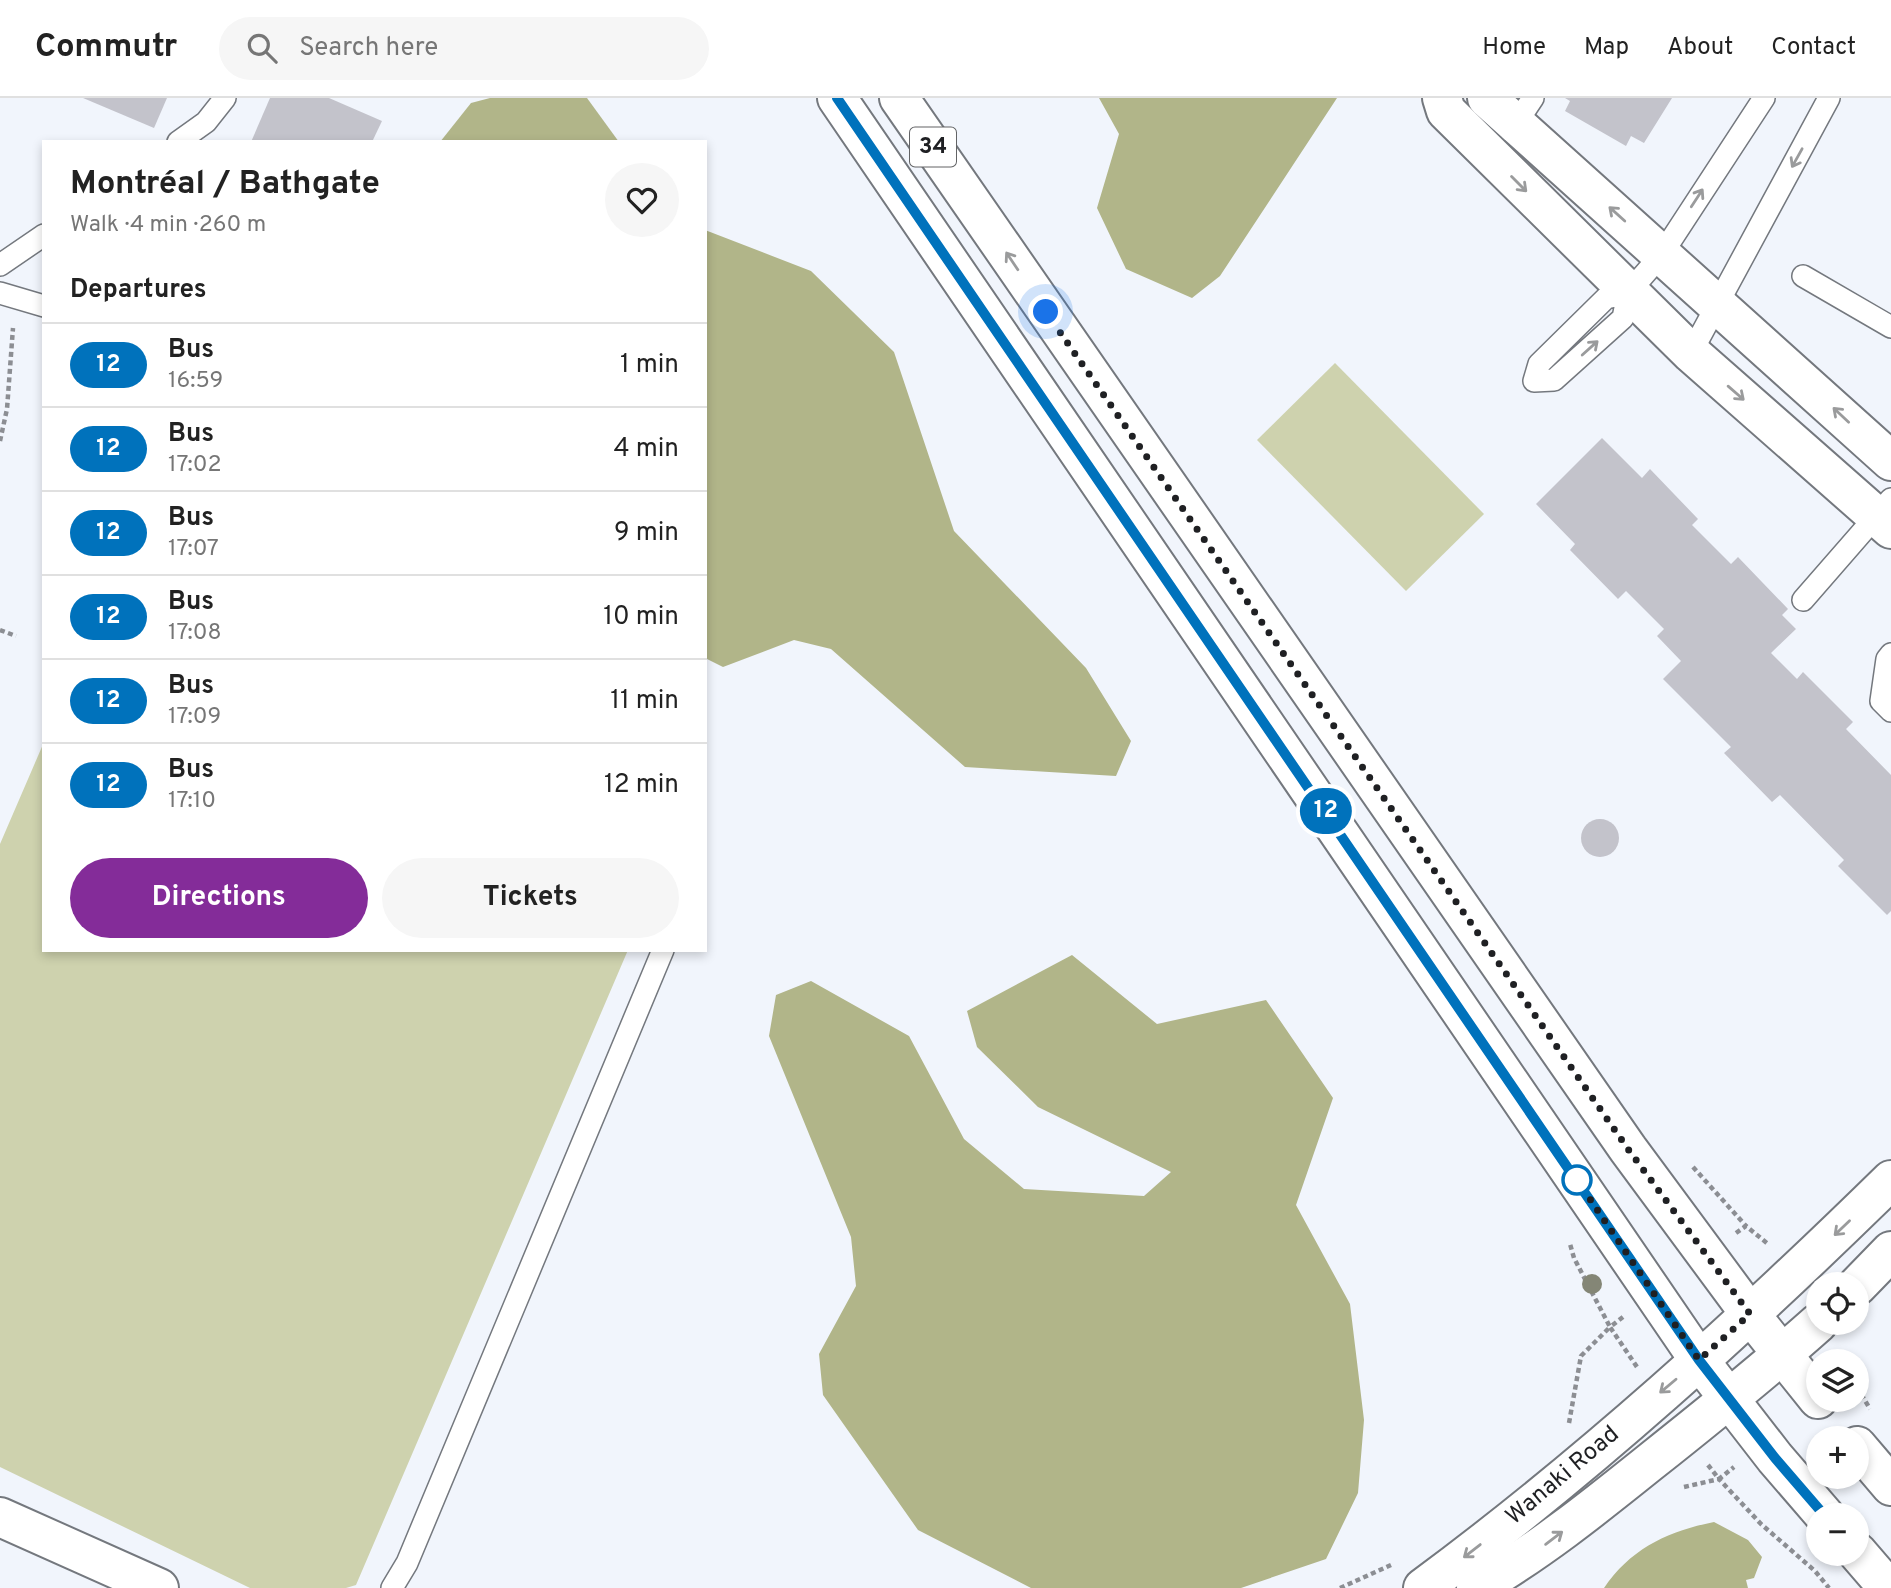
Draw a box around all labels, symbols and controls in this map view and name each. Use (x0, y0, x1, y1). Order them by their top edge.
search box (219, 17, 709, 80)
text: Commutr (35, 27, 177, 69)
icon: search (243, 29, 281, 67)
text: Search here (299, 32, 438, 65)
text: Home (1482, 33, 1546, 63)
text: Map (1584, 33, 1629, 63)
text: About (1667, 33, 1733, 63)
text: Contact (1771, 33, 1856, 63)
road number: 34 (910, 128, 956, 166)
one-way arrow (1790, 147, 1803, 168)
button: heart (605, 163, 679, 237)
text: Montréal / Bathgate (70, 164, 380, 206)
one-way arrow (1510, 176, 1527, 193)
one-way arrow (1691, 189, 1705, 209)
one-way arrow (1609, 205, 1626, 222)
text: Walk · 4 min · 260 m (70, 211, 266, 240)
one-way arrow (1005, 252, 1019, 271)
text: Departures (70, 274, 207, 307)
your location (1028, 294, 1063, 329)
text: Bus (168, 334, 214, 367)
one-way arrow (1581, 340, 1599, 356)
text: 1 min (620, 349, 679, 382)
text: 12 (96, 350, 121, 380)
text: 16:59 (168, 367, 223, 396)
one-way arrow (1727, 384, 1744, 401)
one-way arrow (1832, 407, 1850, 423)
text: Bus (168, 418, 214, 451)
text: 4 min (613, 433, 679, 466)
text: 12 (96, 434, 121, 464)
text: 17:02 (168, 451, 222, 480)
text: Bus (168, 502, 214, 535)
text: 9 min (614, 517, 679, 550)
text: 12 (96, 518, 121, 548)
text: 17:07 (168, 535, 219, 564)
text: Bus (168, 586, 214, 619)
text: 10 min (603, 601, 679, 634)
text: 12 (96, 602, 121, 632)
text: 17:08 (168, 619, 222, 648)
text: Bus (168, 670, 214, 703)
text: 11 min (610, 685, 679, 718)
text: 12 (96, 686, 121, 716)
text: 17:09 (168, 703, 221, 732)
text: Bus (168, 754, 214, 787)
text: 12 min (604, 769, 679, 802)
text: 12 (96, 770, 121, 800)
text: 17:10 (168, 787, 216, 816)
line badge: 12 (1294, 788, 1358, 834)
text: 12 (1314, 796, 1338, 826)
button: Directions (70, 858, 368, 938)
button: Tickets (382, 858, 679, 938)
unlabelled marker (1562, 1165, 1592, 1195)
one-way arrow (1834, 1219, 1851, 1236)
map controls (1806, 1272, 1869, 1566)
button: locate (1806, 1272, 1869, 1335)
button: layers (1806, 1349, 1869, 1412)
one-way arrow (1659, 1378, 1677, 1394)
street label: Wanaki Road (1500, 1420, 1626, 1532)
button: + (1806, 1426, 1869, 1489)
button: − (1806, 1503, 1869, 1566)
one-way arrow (1544, 1531, 1563, 1545)
one-way arrow (1463, 1543, 1482, 1558)

